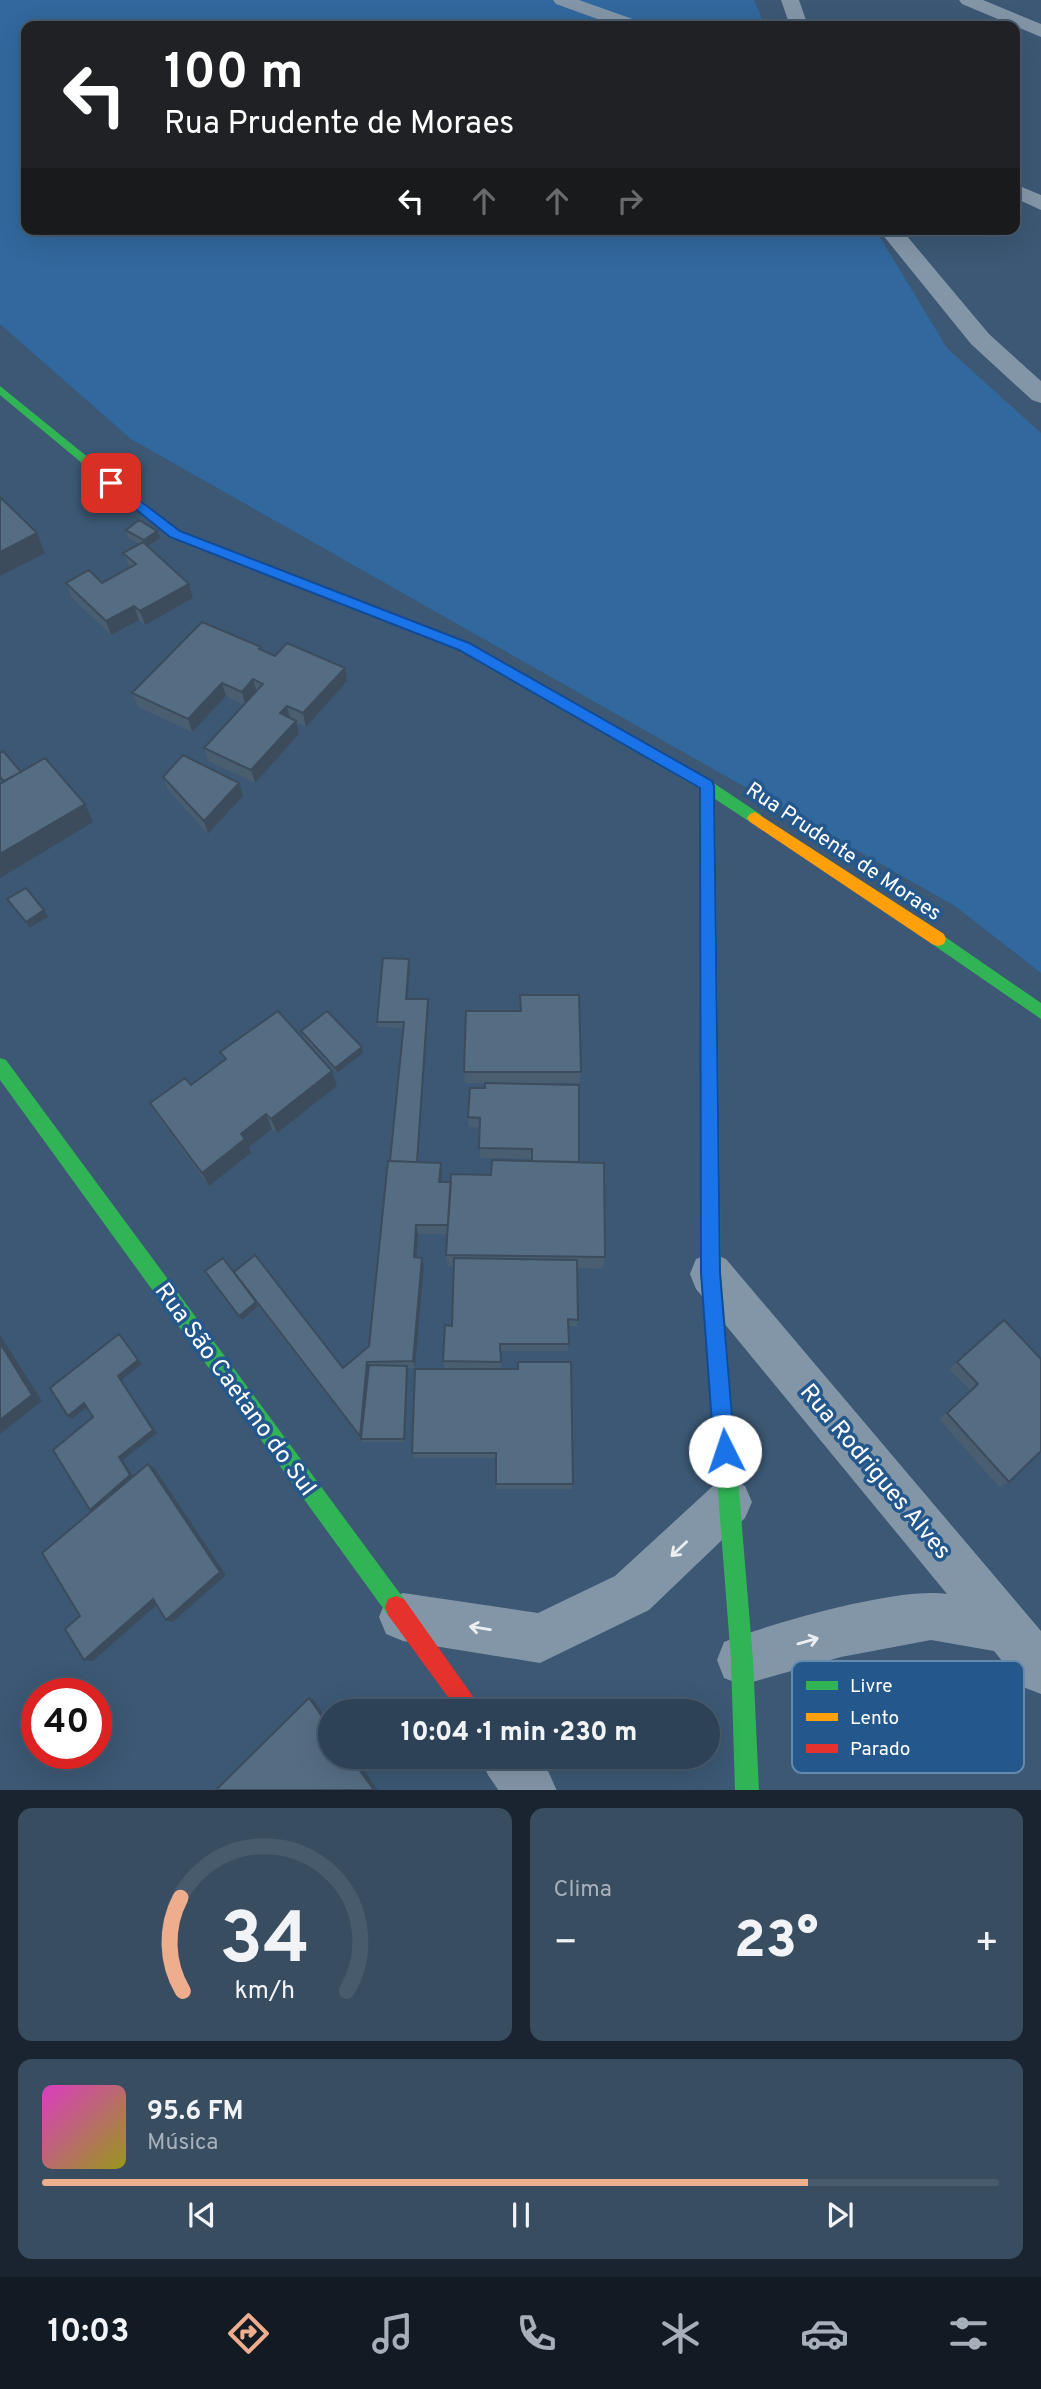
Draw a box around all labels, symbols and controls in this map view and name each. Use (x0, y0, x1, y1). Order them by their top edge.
text: 100 m (164, 44, 303, 106)
icon: left (49, 49, 140, 140)
text: Rua Prudente de Moraes (164, 105, 514, 145)
icon: left (392, 182, 430, 220)
icon: ahead (465, 182, 503, 220)
icon: ahead (538, 182, 576, 220)
icon: right (611, 182, 649, 220)
pin (81, 453, 141, 513)
icon: arrive (92, 464, 130, 502)
street label: Rua Prudente de Moraes (740, 777, 946, 928)
street label: Rua São Caetano do Sul (147, 1278, 322, 1503)
street label: Rua Rodrigues Alves (792, 1378, 957, 1566)
position arrow (688, 1414, 762, 1488)
one-way arrow (671, 1540, 688, 1557)
one-way arrow (469, 1622, 492, 1635)
one-way arrow (796, 1634, 819, 1647)
legend (792, 1661, 1024, 1773)
text: Livre (850, 1675, 893, 1699)
speed limit sign: 40 (21, 1678, 112, 1769)
text: Lento (850, 1707, 899, 1731)
text: 10:04 · 1 min · 230 m (401, 1717, 637, 1750)
text: Parado (850, 1738, 910, 1762)
text: Clima (554, 1876, 612, 1905)
text: 34 (220, 1897, 310, 1989)
text: 23° (734, 1910, 819, 1976)
text: − (554, 1920, 578, 1969)
text: + (974, 1920, 999, 1969)
text: km/h (234, 1975, 295, 2007)
text: 95.6 FM (147, 2096, 244, 2129)
text: Música (147, 2129, 218, 2158)
icon: previous (183, 2196, 221, 2234)
icon: pause (502, 2196, 540, 2234)
icon: next (821, 2196, 859, 2234)
icon: directions (224, 2309, 273, 2358)
icon: music (368, 2309, 417, 2358)
icon: phone (512, 2309, 561, 2358)
icon: climate (656, 2309, 705, 2358)
icon: car (800, 2309, 849, 2358)
icon: filters (944, 2309, 993, 2358)
text: 10:03 (48, 2313, 129, 2353)

